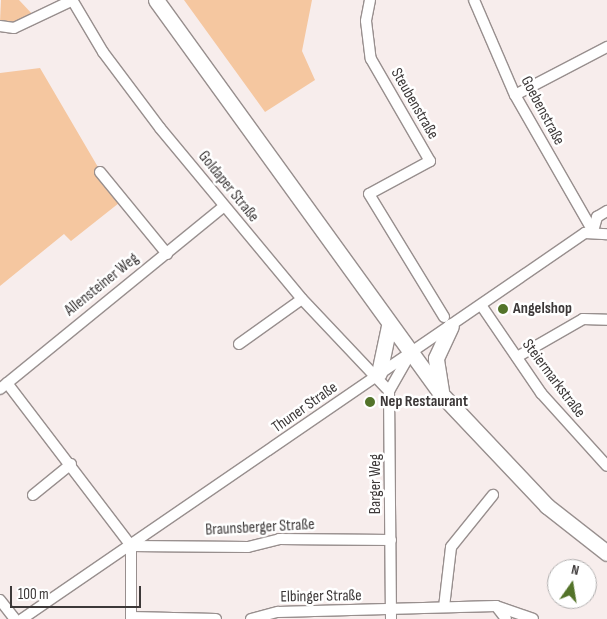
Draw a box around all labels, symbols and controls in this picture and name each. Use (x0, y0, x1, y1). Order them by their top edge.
street label: Steubenstraße (386, 65, 442, 143)
street label: Goebenstraße (516, 73, 568, 149)
street label: Goldaper Straße (193, 148, 263, 226)
street label: Allensteiner Weg (61, 249, 143, 321)
place label: Angelshop (513, 299, 572, 319)
marker: Angelshop (497, 303, 509, 315)
street label: Steiermarkstraße (517, 336, 589, 422)
street label: Thuner Straße (268, 378, 342, 438)
place label: Nep Restaurant (380, 392, 468, 412)
marker: Nep Restaurant (364, 396, 376, 408)
street label: Barger Weg (366, 454, 386, 514)
street label: Braunsberger Straße (205, 516, 315, 540)
north arrow (547, 559, 597, 609)
text: N (570, 561, 581, 579)
scale bar (12, 576, 144, 608)
text: 100 m (18, 585, 49, 604)
street label: Elbinger Straße (280, 587, 362, 607)

